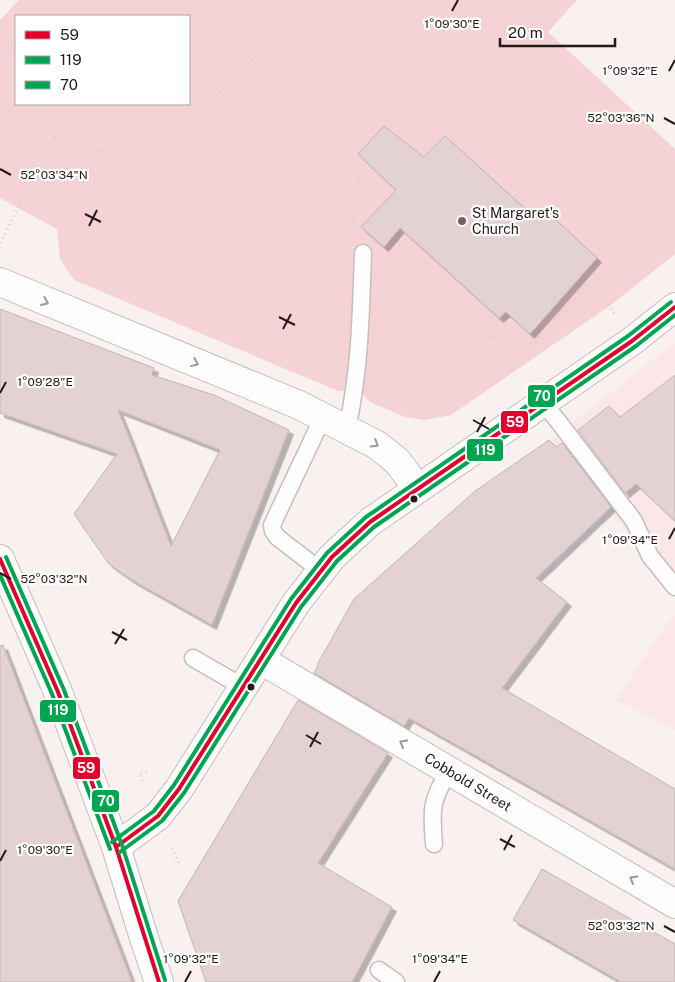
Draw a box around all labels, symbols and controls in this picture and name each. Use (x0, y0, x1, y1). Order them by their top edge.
legend (15, 15, 190, 105)
scale bar (500, 15, 615, 47)
text: 1°09'30"E (424, 17, 480, 31)
text: 20 m (508, 24, 543, 41)
text: 59 (60, 26, 79, 43)
text: 119 (60, 51, 82, 68)
text: 1°09'32"E (602, 64, 658, 78)
text: 70 (60, 76, 78, 93)
text: 52°03'36"N (587, 111, 655, 125)
text: 52°03'34"N (20, 168, 88, 182)
place label: St Margaret's Church (472, 205, 559, 237)
marker: St Margaret's Church (456, 215, 468, 227)
one-way arrow (40, 295, 49, 306)
one-way arrow (190, 357, 199, 367)
text: 1°09'28"E (17, 375, 73, 389)
line badge: 70 (527, 384, 556, 408)
text: 70 (533, 388, 551, 404)
line badge: 59 (500, 410, 529, 434)
text: 59 (506, 414, 524, 430)
one-way arrow (370, 438, 379, 448)
line badge: 119 (466, 438, 504, 462)
text: 119 (474, 442, 496, 458)
unlabelled marker (409, 494, 419, 504)
text: 1°09'34"E (602, 533, 658, 547)
text: 52°03'32"N (20, 572, 88, 586)
unlabelled marker (246, 682, 256, 692)
line badge: 119 (39, 699, 77, 723)
text: 119 (47, 702, 69, 718)
one-way arrow (399, 739, 408, 749)
street label: Cobbold Street (422, 750, 514, 814)
line badge: 59 (72, 756, 101, 780)
text: 59 (77, 760, 95, 776)
line badge: 70 (91, 789, 120, 813)
text: 70 (97, 793, 115, 809)
text: 1°09'30"E (17, 843, 73, 857)
one-way arrow (629, 875, 638, 885)
text: 52°03'32"N (587, 919, 655, 933)
text: 1°09'32"E (163, 952, 219, 966)
text: 1°09'34"E (412, 952, 468, 966)

